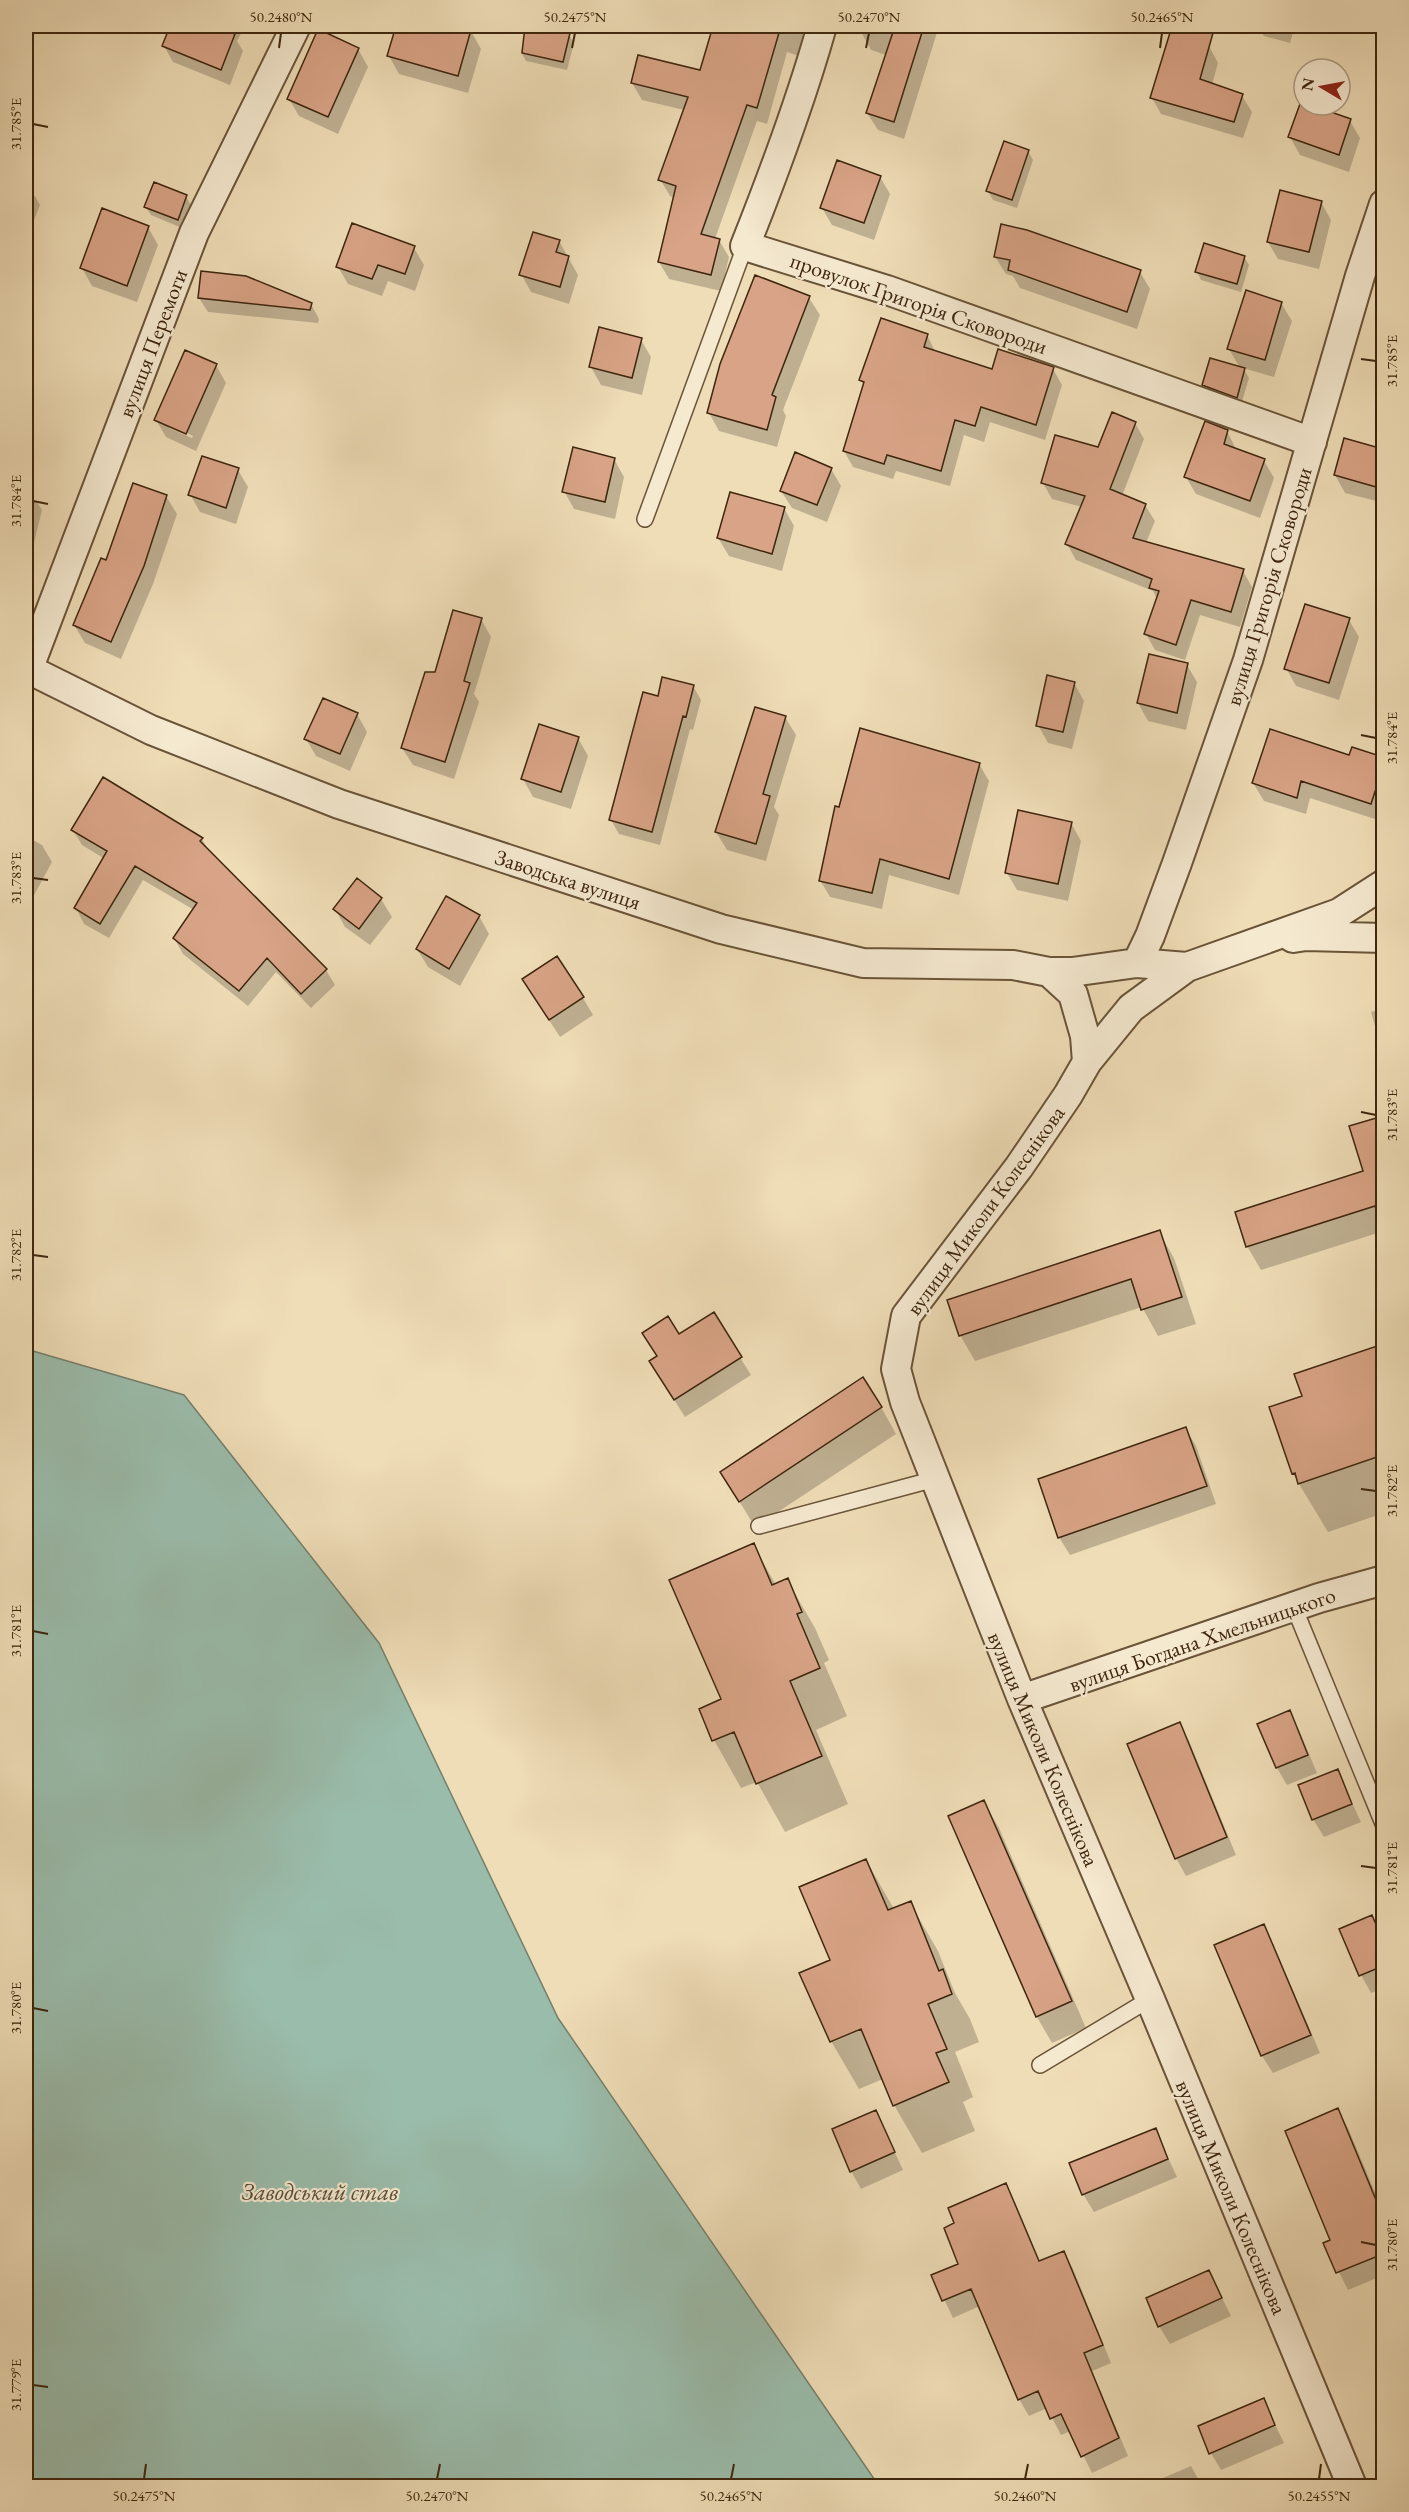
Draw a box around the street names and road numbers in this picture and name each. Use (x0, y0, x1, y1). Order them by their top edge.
street label: провулок Григорія Сковороди (786, 246, 1052, 361)
street label: вулиця Перемоги (111, 265, 194, 422)
street label: вулиця Григорія Сковороди (1218, 463, 1319, 709)
street label: Заводська вулиця (491, 842, 645, 917)
street label: вулиця Миколи Колеснікова (900, 1100, 1071, 1321)
street label: вулиця Богдана Хмельницького (1065, 1580, 1339, 1699)
street label: вулиця Миколи Колеснікова (981, 1627, 1106, 1871)
street label: вулиця Миколи Колеснікова (1169, 2075, 1294, 2319)

